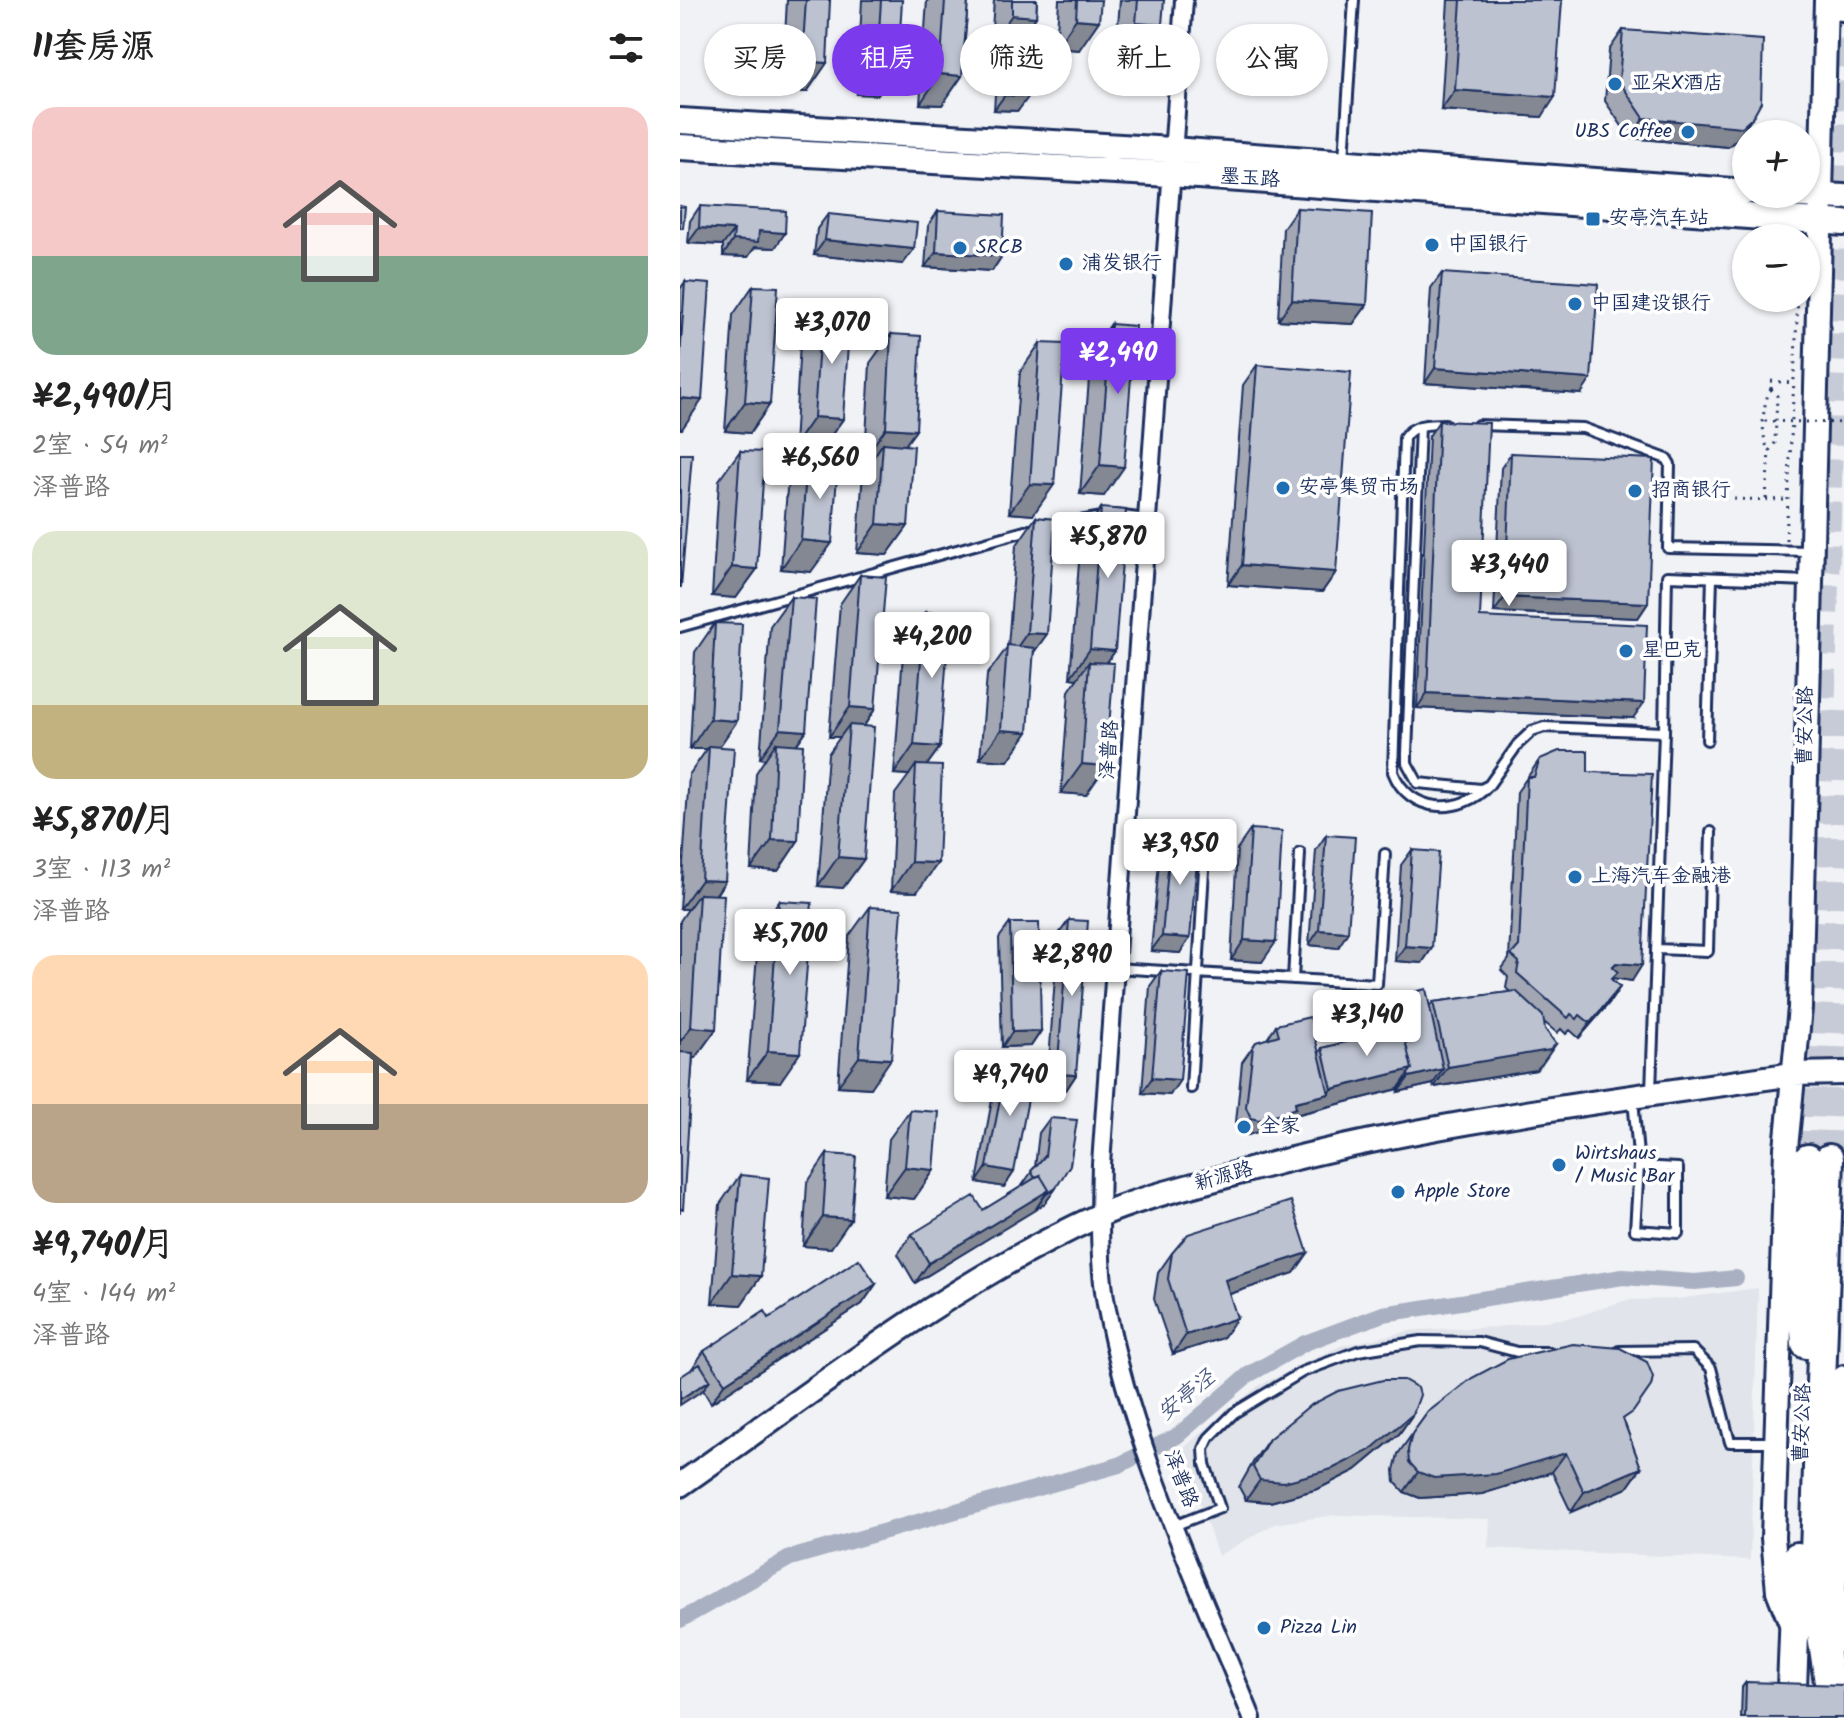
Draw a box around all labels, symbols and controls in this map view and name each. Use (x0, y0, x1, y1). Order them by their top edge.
text: 11套房源 (32, 21, 155, 75)
chip: 买房 (704, 24, 816, 96)
chip: 租房 (832, 24, 944, 96)
chip: 筛选 (960, 24, 1072, 96)
chip: 新上 (1088, 24, 1200, 96)
chip: 公寓 (1216, 24, 1328, 96)
icon: filters (604, 26, 648, 70)
place label: 亚朵X酒店 (1631, 68, 1723, 100)
marker: 亚朵X酒店 (1606, 75, 1624, 93)
place label: UBS Coffee (1575, 116, 1672, 148)
map controls (1732, 120, 1820, 312)
button: + (1732, 120, 1820, 208)
marker: UBS Coffee (1679, 123, 1697, 141)
icon: home (268, 159, 412, 303)
street label: 墨玉路 (1219, 161, 1282, 197)
place label: 安亭汽车站 (1609, 203, 1709, 235)
marker: 安亭汽车站 (1584, 210, 1602, 228)
button: − (1732, 224, 1820, 312)
place label: 中国银行 (1448, 229, 1528, 261)
place label: SRCB (976, 232, 1023, 264)
marker: 中国银行 (1423, 236, 1441, 254)
marker: SRCB (951, 239, 969, 257)
place label: 浦发银行 (1082, 248, 1162, 280)
marker: 浦发银行 (1057, 255, 1075, 273)
place label: 中国建设银行 (1591, 288, 1711, 320)
marker: 中国建设银行 (1566, 295, 1584, 313)
pin: ¥3,070 (767, 298, 897, 366)
text: ¥3,070 (794, 303, 870, 345)
pin: ¥2,490 (1053, 328, 1183, 396)
text: ¥2,490 (1079, 333, 1157, 375)
text: ¥2,490/月 (32, 371, 178, 425)
text: 2室 · 54 m² (32, 425, 168, 467)
pin: ¥6,560 (755, 433, 885, 501)
text: ¥6,560 (781, 438, 859, 480)
text: 泽普路 (32, 467, 110, 509)
place label: 安亭集贸市场 (1299, 472, 1419, 504)
place label: 招商银行 (1651, 475, 1731, 507)
marker: 安亭集贸市场 (1274, 479, 1292, 497)
marker: 招商银行 (1626, 482, 1644, 500)
pin: ¥5,870 (1043, 512, 1173, 580)
text: ¥5,870 (1070, 517, 1146, 559)
pin: ¥3,440 (1444, 540, 1574, 608)
text: ¥3,440 (1470, 545, 1548, 587)
icon: home (268, 583, 412, 727)
pin: ¥4,200 (867, 612, 997, 680)
text: ¥4,200 (893, 617, 971, 659)
place label: 星巴克 (1642, 635, 1702, 667)
marker: 星巴克 (1617, 642, 1635, 660)
street label: 曹安公路 (1789, 685, 1823, 766)
street label: 泽普路 (1092, 718, 1128, 781)
text: ¥5,870/月 (32, 795, 176, 849)
pin: ¥3,950 (1115, 819, 1245, 887)
text: ¥3,950 (1142, 824, 1218, 866)
text: 3室 · 113 m² (32, 849, 170, 891)
place label: 上海汽车金融港 (1591, 861, 1731, 893)
marker: 上海汽车金融港 (1566, 868, 1584, 886)
text: 泽普路 (32, 891, 110, 933)
pin: ¥5,700 (725, 909, 855, 977)
text: ¥5,700 (753, 914, 827, 956)
pin: ¥2,890 (1007, 930, 1137, 998)
text: ¥2,890 (1032, 935, 1112, 977)
pin: ¥3,140 (1302, 990, 1432, 1058)
text: ¥3,140 (1331, 995, 1403, 1037)
icon: home (268, 1007, 412, 1151)
pin: ¥9,740 (945, 1050, 1075, 1118)
text: ¥9,740 (972, 1055, 1048, 1097)
place label: 全家 (1260, 1111, 1300, 1143)
marker: 全家 (1235, 1118, 1253, 1136)
place label: Wirtshaus / Music Bar (1575, 1138, 1676, 1193)
street label: 新源路 (1191, 1153, 1258, 1201)
marker: Wirtshaus / Music Bar (1550, 1156, 1568, 1174)
place label: Apple Store (1414, 1176, 1510, 1208)
marker: Apple Store (1389, 1183, 1407, 1201)
text: ¥9,740/月 (32, 1219, 175, 1273)
text: 4室 · 144 m² (32, 1273, 175, 1315)
text: 泽普路 (32, 1315, 110, 1357)
water label: 安亭泾 (1150, 1361, 1224, 1430)
street label: 曹安公路 (1786, 1381, 1820, 1464)
street label: 泽普路 (1154, 1445, 1206, 1514)
place label: Pizza Lin (1280, 1612, 1357, 1644)
marker: Pizza Lin (1255, 1619, 1273, 1637)

